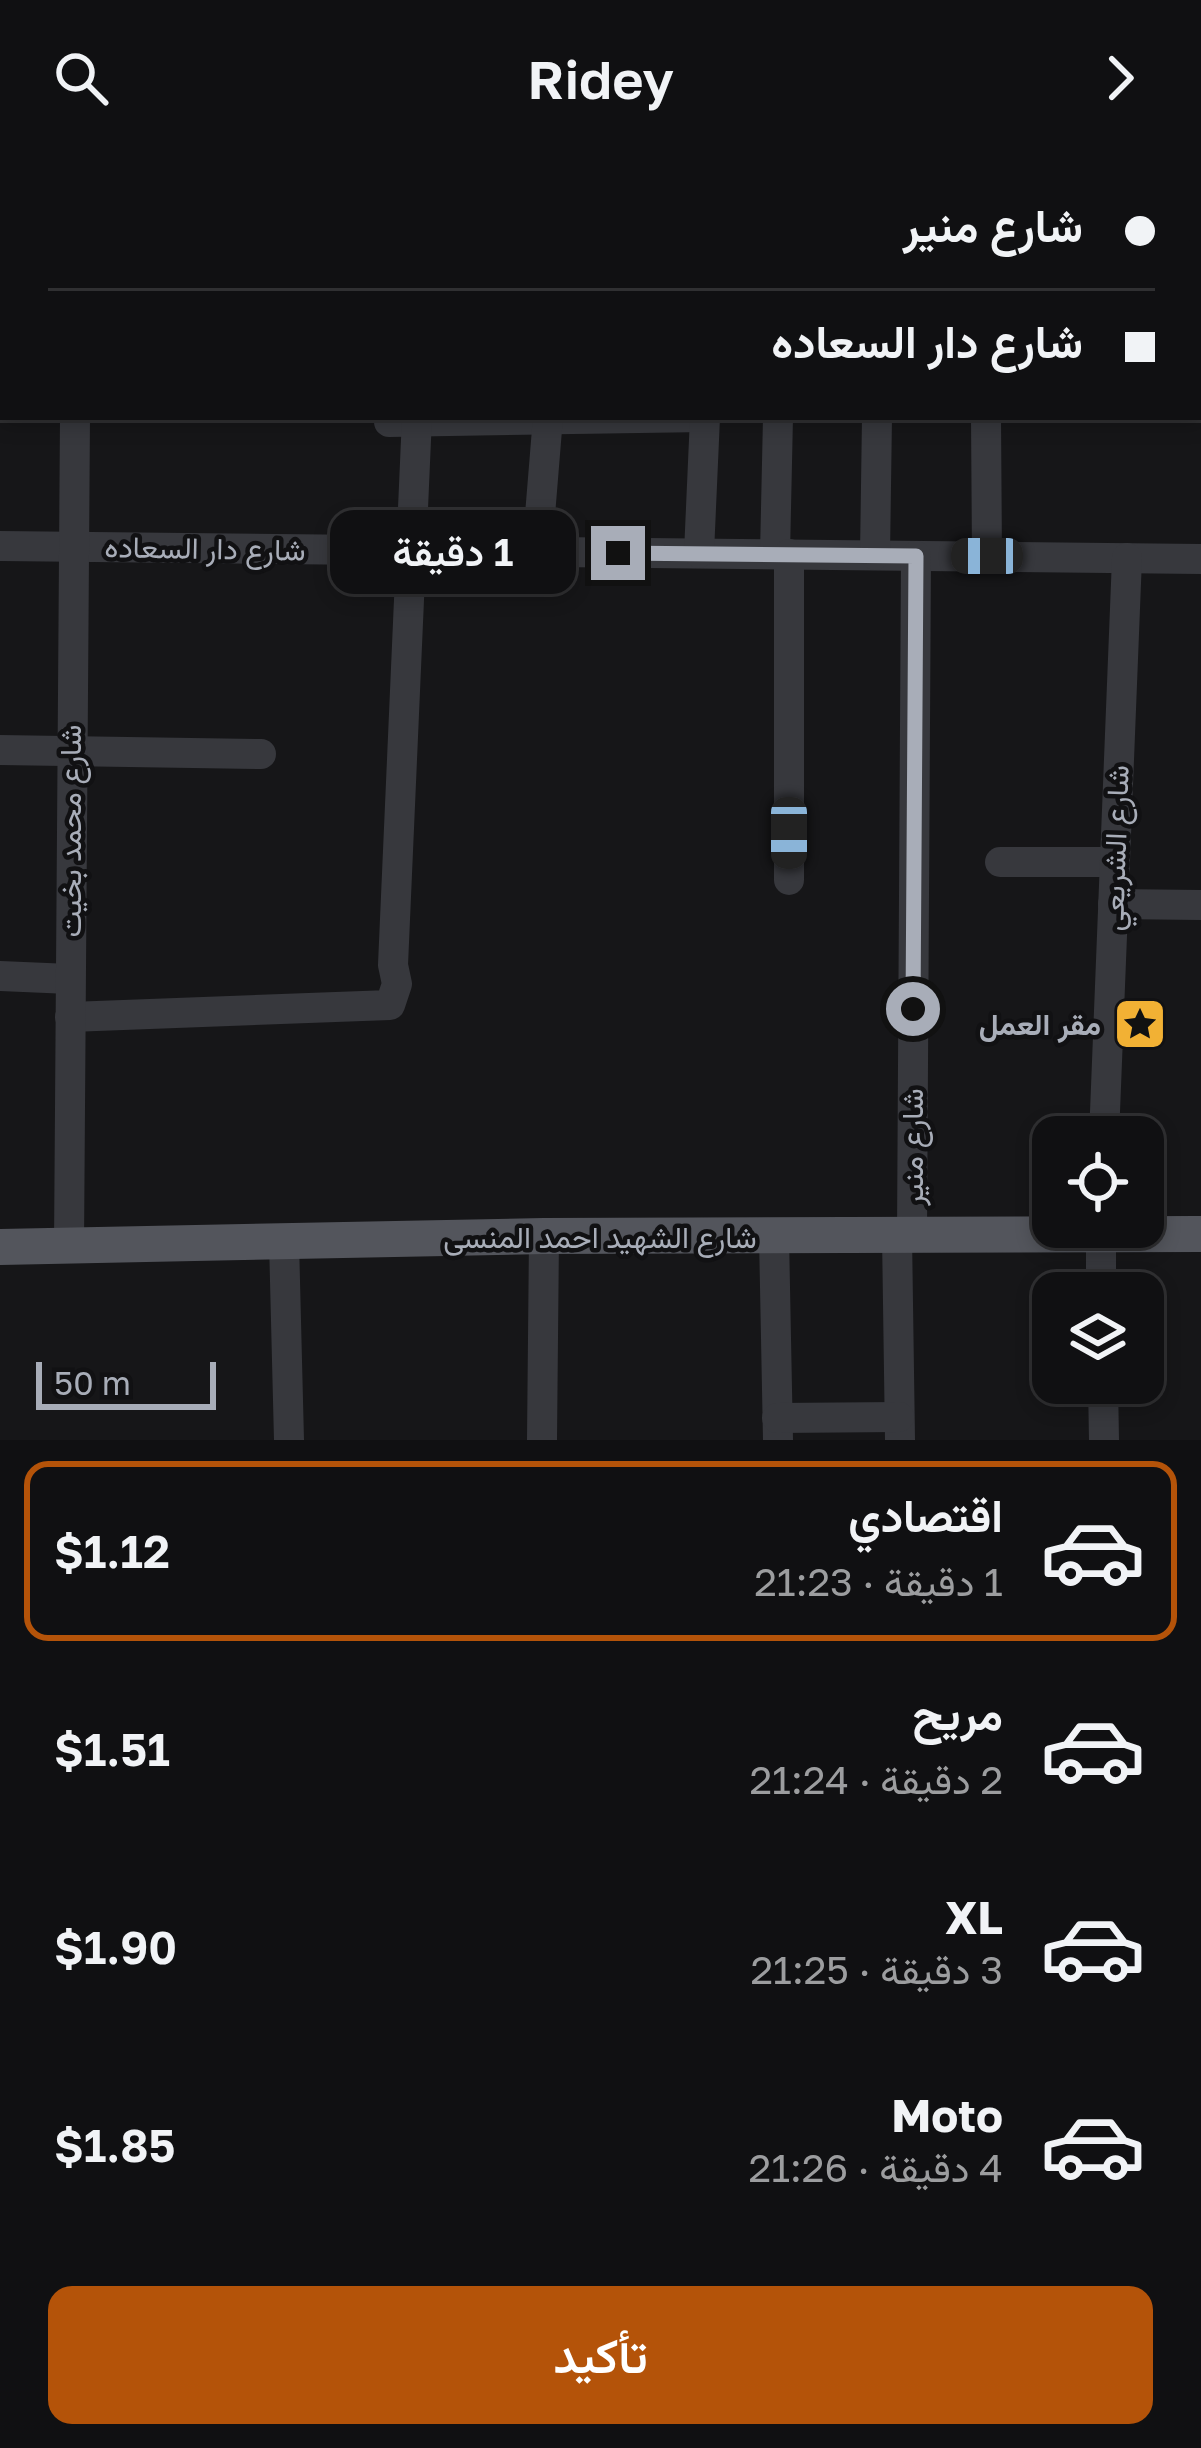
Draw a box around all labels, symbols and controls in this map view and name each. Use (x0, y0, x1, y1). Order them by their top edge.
icon: search (48, 45, 114, 111)
icon: forward (1087, 45, 1153, 111)
text: Ridey (527, 46, 674, 111)
text: شارع منير (903, 198, 1083, 252)
text: شارع دار السعاده (771, 314, 1083, 368)
callout: 1 دقيقة (330, 511, 576, 595)
route end (591, 526, 645, 580)
street label: شارع دار السعاده (104, 528, 306, 571)
text: 1 دقيقة (393, 528, 513, 575)
car (951, 538, 1023, 574)
street label: شارع محمد بخيت (52, 725, 91, 938)
street label: شارع الشريعي (1094, 764, 1143, 932)
car (771, 797, 807, 869)
route start (886, 982, 940, 1036)
place icon: مقر العمل (1112, 996, 1168, 1052)
place label: مقر العمل (979, 1006, 1101, 1043)
street label: شارع منير (894, 1088, 933, 1207)
map controls (1032, 1116, 1164, 1404)
button: locate (1032, 1116, 1164, 1248)
street label: شارع الشهيد احمد المنسى (443, 1219, 757, 1258)
button: layers (1032, 1272, 1164, 1404)
scale bar (36, 1356, 216, 1409)
text: 50 m (54, 1363, 131, 1402)
text: اقتصادي (848, 1488, 1003, 1542)
icon: car (1039, 1497, 1147, 1605)
text: $1.12 (54, 1524, 170, 1578)
text: 1 دقيقة · 21:23 (754, 1558, 1003, 1605)
text: مريح (912, 1686, 1003, 1740)
icon: car (1039, 1695, 1147, 1803)
text: $1.51 (54, 1722, 170, 1776)
text: 2 دقيقة · 21:24 (750, 1756, 1003, 1803)
text: XL (945, 1890, 1003, 1944)
icon: car (1039, 1893, 1147, 2001)
text: $1.90 (54, 1920, 177, 1974)
text: 3 دقيقة · 21:25 (750, 1946, 1003, 1993)
text: Moto (891, 2088, 1003, 2142)
icon: car (1039, 2091, 1147, 2199)
text: $1.85 (54, 2118, 176, 2172)
text: 4 دقيقة · 21:26 (749, 2144, 1003, 2191)
button: تأكيد (48, 2286, 1153, 2424)

